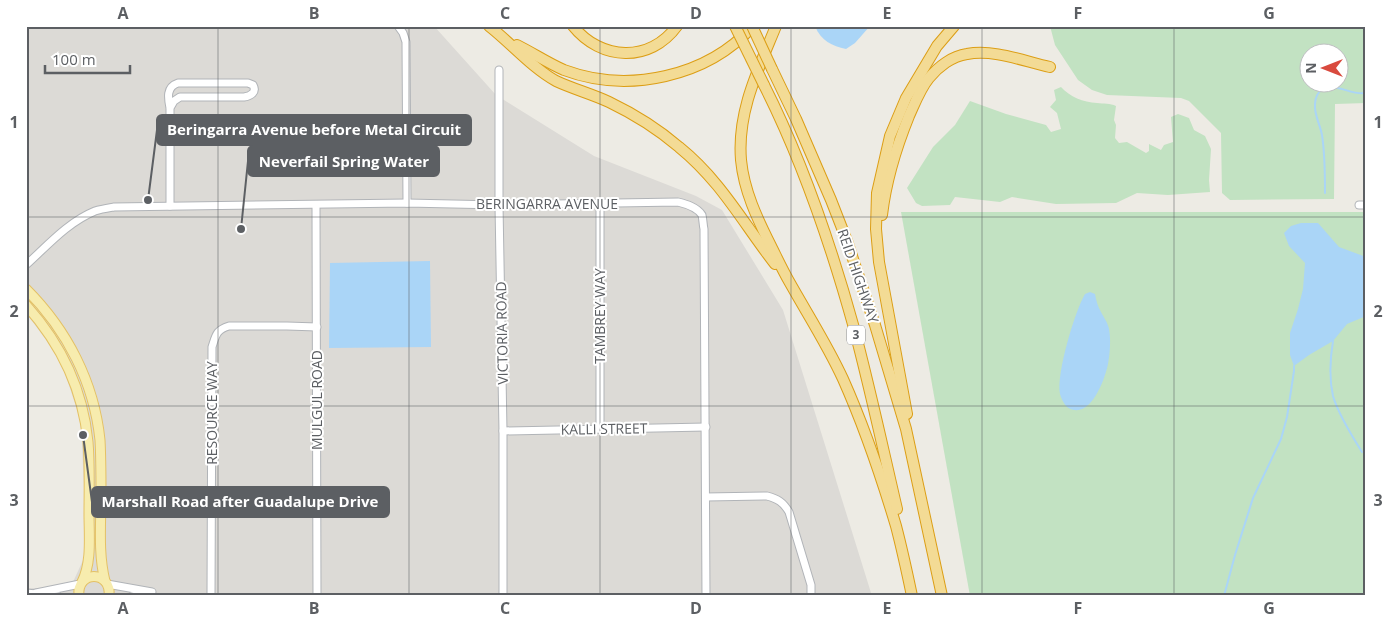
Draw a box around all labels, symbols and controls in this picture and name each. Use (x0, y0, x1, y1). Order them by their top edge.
text: A (117, 2, 129, 24)
text: B (309, 2, 319, 24)
text: C (500, 2, 510, 24)
text: D (690, 2, 702, 24)
text: E (883, 2, 892, 24)
text: F (1074, 2, 1082, 24)
text: G (1263, 2, 1275, 24)
scale bar (45, 42, 130, 74)
north arrow (1300, 42, 1350, 92)
text: 100 m (52, 49, 96, 69)
text: N (1301, 62, 1320, 74)
text: 1 (9, 111, 19, 133)
text: 1 (1373, 111, 1383, 133)
callout: Beringarra Avenue before Metal Circuit (157, 115, 471, 145)
text: Beringarra Avenue before Metal Circuit (167, 119, 462, 139)
callout: Neverfail Spring Water (248, 146, 439, 176)
text: Neverfail Spring Water (259, 151, 429, 171)
street label: BERINGARRA AVENUE (476, 194, 618, 213)
street label: REID HIGHWAY (833, 226, 884, 326)
street label: TAMBREY WAY (590, 268, 609, 364)
street label: VICTORIA ROAD (491, 281, 512, 385)
text: 2 (9, 300, 19, 322)
text: 2 (1373, 300, 1383, 322)
road number: 3 (847, 326, 865, 344)
street label: MULGUL ROAD (307, 350, 326, 450)
street label: RESOURCE WAY (202, 361, 221, 465)
street label: KALLI STREET (560, 418, 648, 439)
callout: Marshall Road after Guadalupe Drive (92, 487, 389, 517)
text: 3 (9, 489, 19, 511)
text: 3 (1373, 489, 1383, 511)
text: Marshall Road after Guadalupe Drive (102, 491, 379, 511)
text: A (117, 597, 129, 619)
text: B (309, 597, 319, 619)
text: C (500, 597, 510, 619)
text: D (690, 597, 702, 619)
text: E (883, 597, 892, 619)
text: F (1074, 597, 1082, 619)
text: G (1263, 597, 1275, 619)

